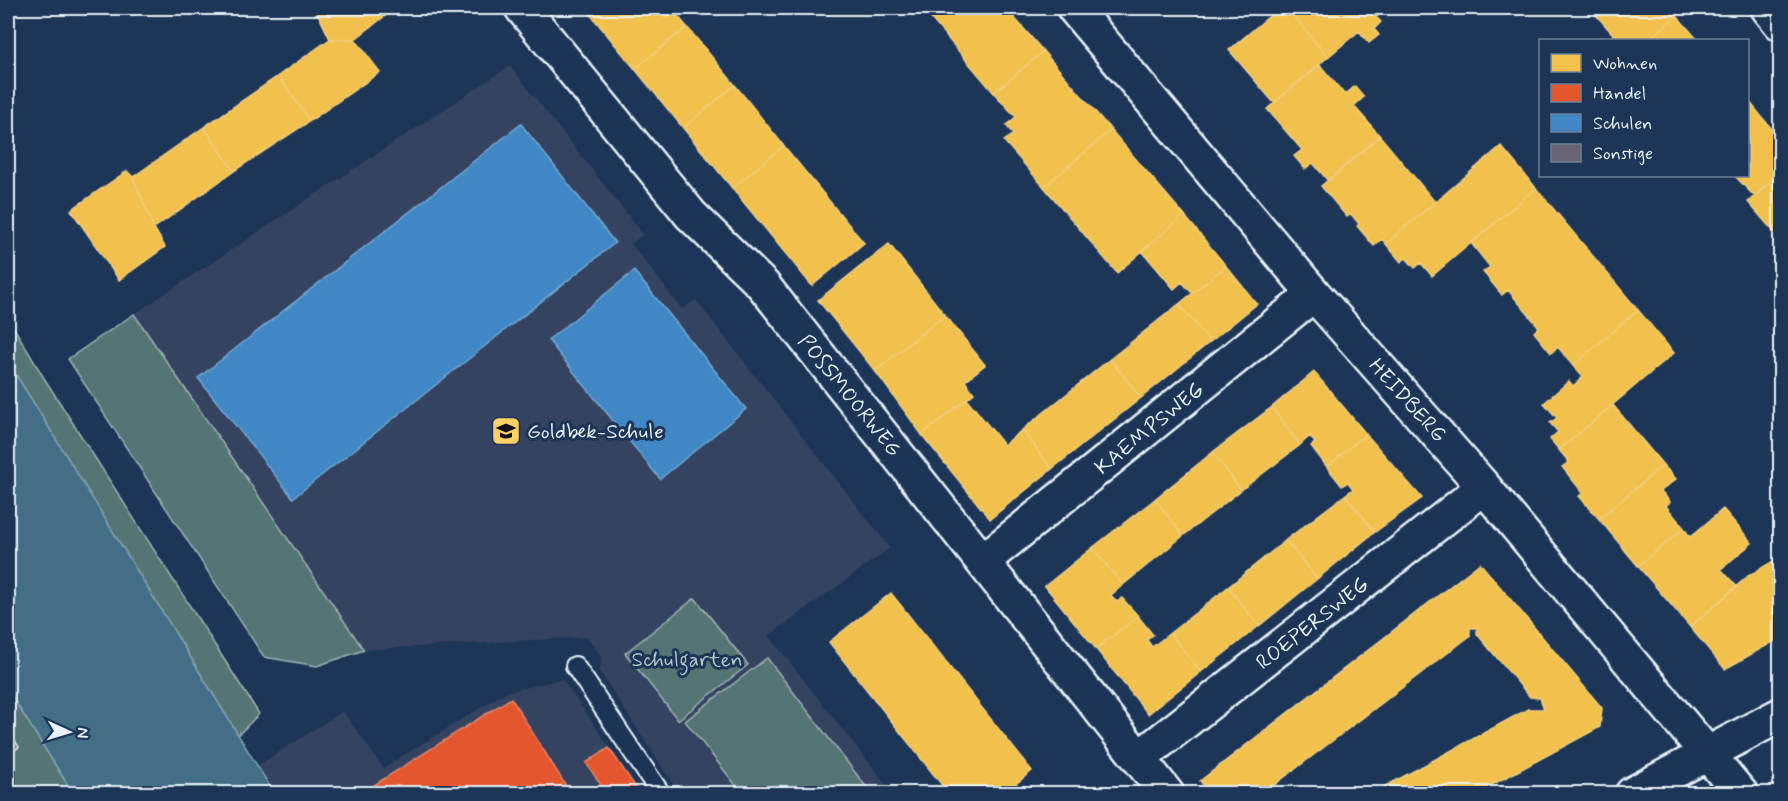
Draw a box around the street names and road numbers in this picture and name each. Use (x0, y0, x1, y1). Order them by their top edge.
street label: POSSMOORWEG (791, 329, 907, 463)
street label: HEIDBERG (1362, 353, 1452, 449)
street label: KAEMPSWEG (1089, 376, 1210, 481)
street label: ROEPERSWEG (1250, 571, 1375, 677)

